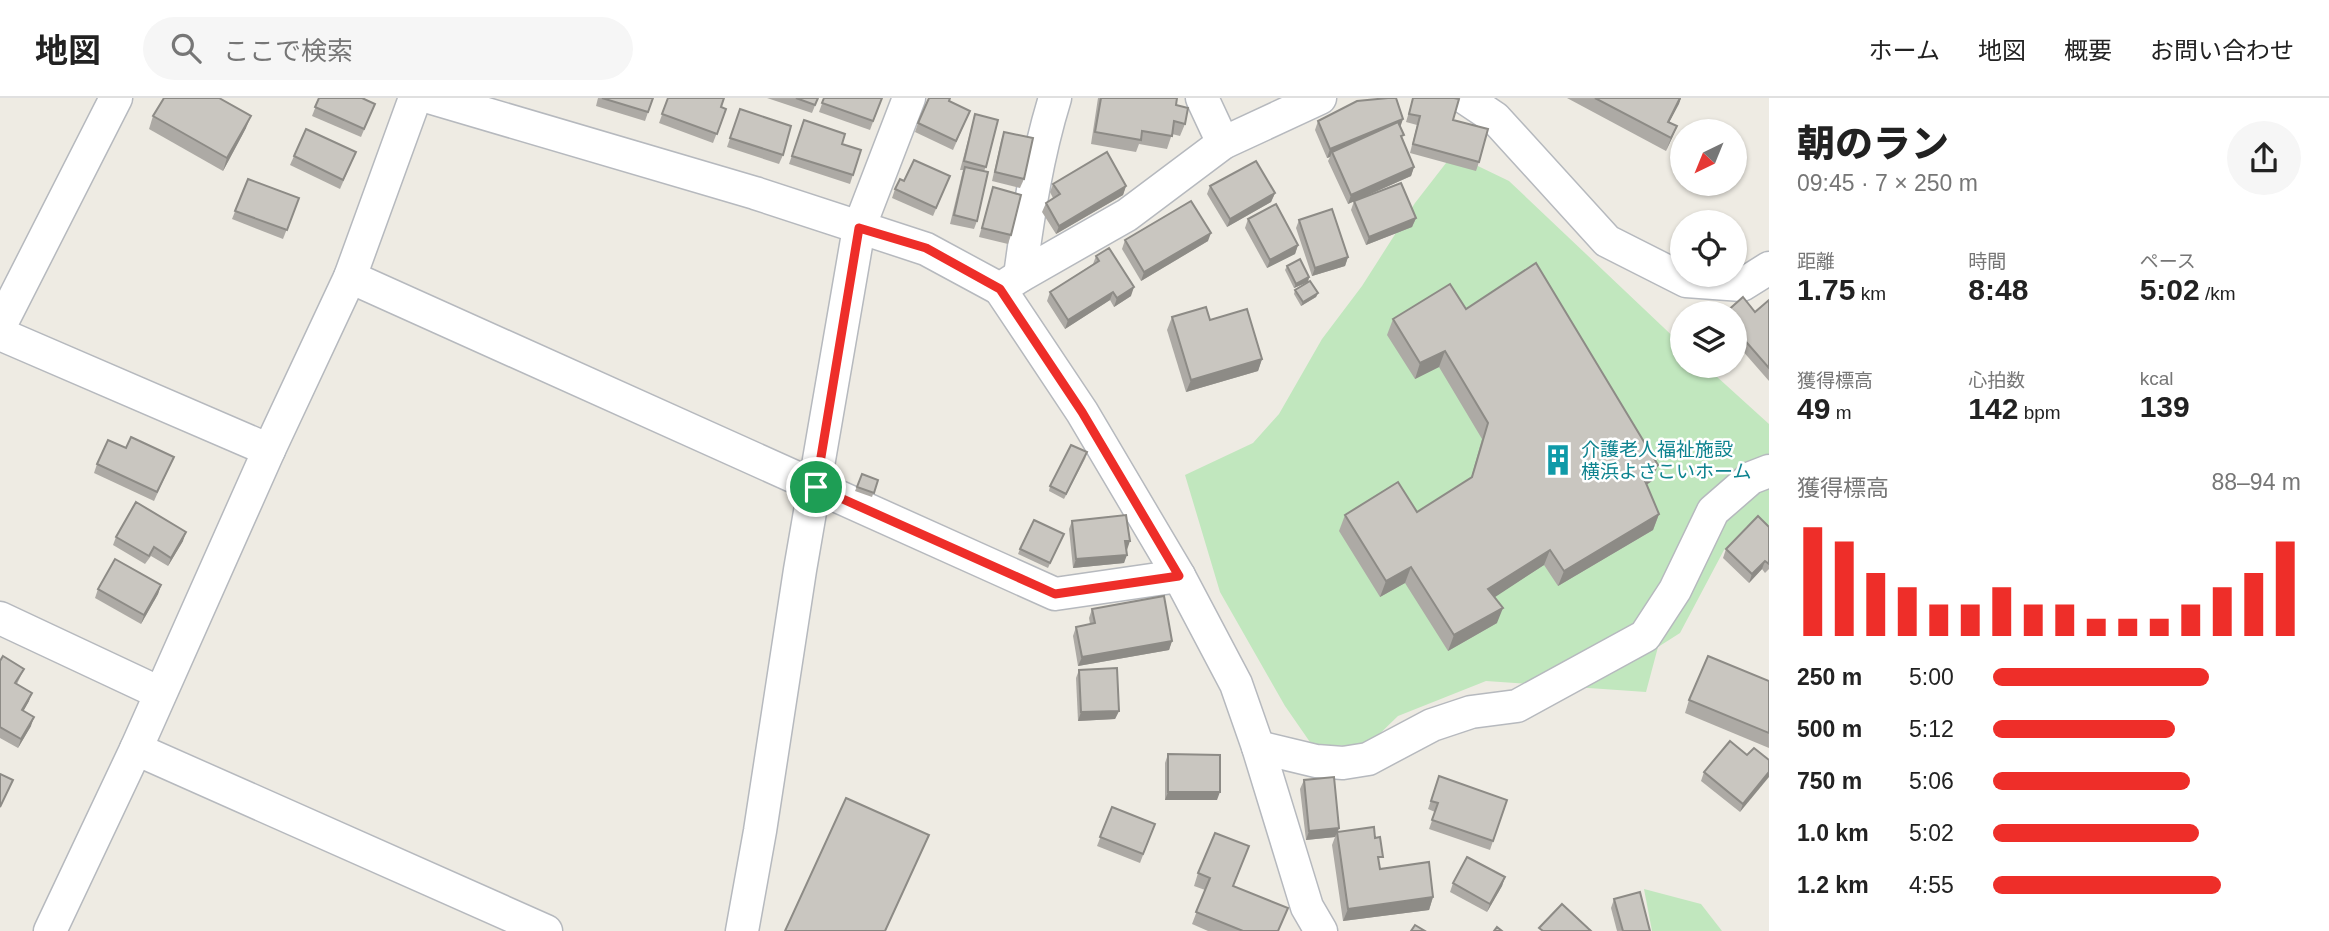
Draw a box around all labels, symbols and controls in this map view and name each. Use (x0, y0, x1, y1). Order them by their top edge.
search box (143, 17, 633, 80)
icon: search (167, 29, 205, 67)
text: 地図 (35, 32, 101, 69)
text: ここで検索 (223, 36, 353, 66)
text: ホーム (1869, 37, 1940, 64)
text: 地図 (1978, 37, 2026, 64)
text: 概要 (2064, 37, 2112, 64)
text: お問い合わせ (2150, 37, 2294, 64)
north arrow (1670, 119, 1746, 196)
map controls (1670, 119, 1747, 378)
button: share (2227, 121, 2301, 195)
text: 朝のラン (1797, 123, 1949, 165)
text: 09:45 · 7 × 250 m (1797, 170, 1978, 196)
button: locate (1670, 210, 1747, 287)
text: 距離 (1797, 251, 1835, 272)
text: 時間 (1968, 251, 2006, 272)
text: ペース (2140, 251, 2196, 272)
text: 1.75 (1797, 273, 1855, 306)
text: 8:48 (1968, 273, 2028, 306)
text: 5:02 (2140, 273, 2200, 306)
text: km (1855, 283, 1886, 304)
text: /km (2200, 283, 2236, 304)
button: layers (1670, 301, 1747, 378)
text: kcal (2140, 368, 2173, 389)
text: 獲得標高 (1797, 370, 1873, 391)
text: 心拍数 (1968, 370, 2025, 391)
text: 139 (2140, 390, 2190, 423)
text: 49 (1797, 392, 1830, 425)
text: 142 (1968, 392, 2018, 425)
text: m (1830, 402, 1851, 423)
text: bpm (2018, 402, 2061, 423)
place label: 介護老人福祉施設 横浜よさこいホーム (1581, 439, 1751, 482)
building icon: 介護老人福祉施設 横浜よさこいホーム (1541, 443, 1575, 477)
pin (786, 457, 846, 517)
icon: arrive (797, 468, 835, 506)
text: 88–94 m (2211, 469, 2301, 495)
text: 獲得標高 (1797, 475, 1889, 501)
text: 250 m (1797, 664, 1862, 690)
text: 5:00 (1909, 664, 1954, 690)
text: 500 m (1797, 716, 1862, 742)
text: 5:12 (1909, 716, 1954, 742)
text: 750 m (1797, 768, 1862, 794)
text: 5:06 (1909, 768, 1954, 794)
text: 1.0 km (1797, 820, 1869, 846)
text: 5:02 (1909, 820, 1954, 846)
text: 1.2 km (1797, 872, 1869, 898)
text: 4:55 (1909, 872, 1954, 898)

